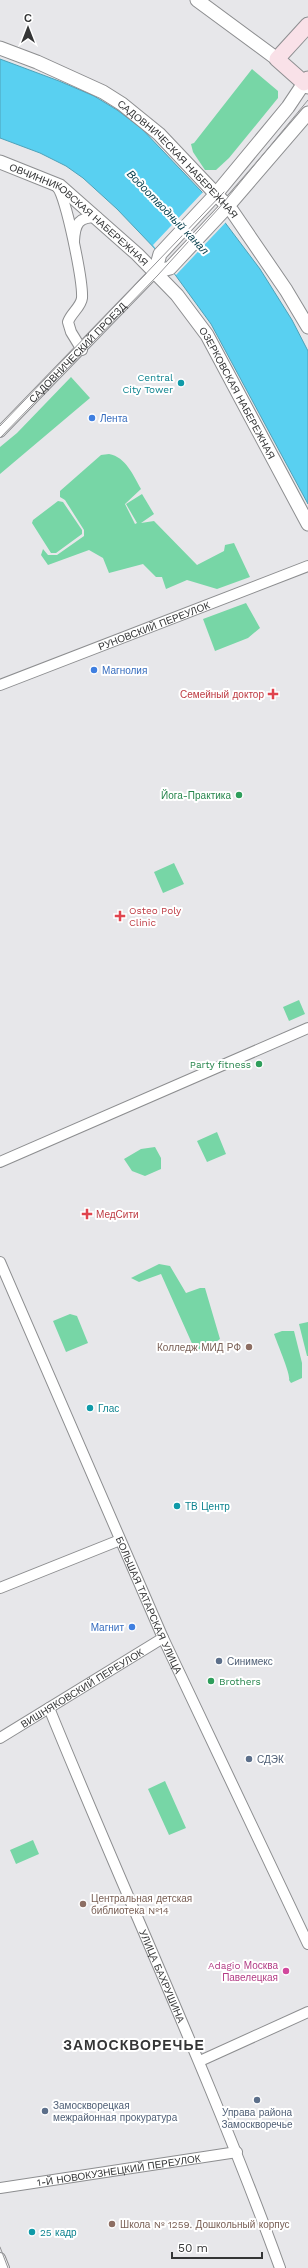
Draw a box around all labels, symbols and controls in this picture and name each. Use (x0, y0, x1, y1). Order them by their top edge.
north arrow (8, 8, 48, 48)
text: С (24, 12, 32, 25)
street label: САДОВНИЧЕСКАЯ НАБЕРЕЖНАЯ (116, 98, 240, 220)
street label: ОВЧИННИКОВСКАЯ НАБЕРЕЖНАЯ (8, 161, 150, 268)
water label: Водоотводный канал (124, 167, 211, 257)
street label: САДОВНИЧЕСКИЙ ПРОЕЗД (27, 300, 129, 405)
street label: ОЗЕРКОВСКАЯ НАБЕРЕЖНАЯ (197, 325, 277, 461)
place label: Central City Tower (122, 372, 173, 395)
marker: Central City Tower (176, 378, 186, 388)
marker: Лента (87, 413, 97, 423)
place label: Лента (100, 413, 128, 424)
street label: РУНОВСКИЙ ПЕРЕУЛОК (97, 599, 211, 652)
marker: Магнолия (89, 665, 99, 675)
place label: Магнолия (102, 665, 147, 676)
marker: Семейный доктор (267, 688, 279, 700)
place label: Семейный доктор (180, 689, 264, 700)
place label: Йога-Практика (161, 789, 231, 801)
marker: Йога-Практика (234, 790, 244, 800)
place label: Osteo Poly Clinic (129, 905, 182, 928)
marker: Osteo Poly Clinic (114, 910, 126, 922)
place label: Party fitness (190, 1059, 251, 1070)
marker: Party fitness (254, 1059, 264, 1069)
marker: МедСити (81, 1208, 93, 1220)
place label: МедСити (96, 1209, 139, 1220)
place label: Колледж МИД РФ (157, 1342, 241, 1353)
marker: Колледж МИД РФ (244, 1342, 254, 1352)
marker: Глас (85, 1403, 95, 1413)
place label: Глас (98, 1403, 119, 1414)
marker: ТВ Центр (172, 1501, 182, 1511)
place label: ТВ Центр (185, 1501, 230, 1512)
street label: БОЛЬШАЯ ТАТАРСКАЯ УЛИЦА (114, 1535, 184, 1676)
place label: Магнит (91, 1622, 124, 1633)
marker: Магнит (127, 1622, 137, 1632)
street label: ВИШНЯКОВСКИЙ ПЕРЕУЛОК (19, 1646, 145, 1730)
marker: Синимекс (214, 1656, 224, 1666)
place label: Синимекс (227, 1656, 273, 1667)
marker: Brothers (206, 1676, 216, 1686)
place label: Brothers (219, 1676, 261, 1687)
marker: СДЭК (244, 1754, 254, 1764)
place label: СДЭК (257, 1754, 284, 1765)
place label: Центральная детская библиотека №14 (91, 1893, 192, 1916)
marker: Центральная детская библиотека №14 (78, 1899, 88, 1909)
street label: УЛИЦА БАХРУШИНА (137, 1928, 187, 2025)
place label: Adagio Москва Павелецкая (208, 1960, 278, 1983)
marker: Adagio Москва Павелецкая (281, 1966, 291, 1976)
district label: ЗАМОСКВОРЕЧЬЕ (63, 2037, 205, 2053)
marker: Управа района Замоскворечье (252, 2095, 262, 2105)
place label: Замоскворецкая межрайонная прокуратура (53, 2100, 178, 2123)
marker: Замоскворецкая межрайонная прокуратура (40, 2106, 50, 2116)
place label: Управа района Замоскворечье (222, 2107, 293, 2130)
street label: 1-Й НОВОКУЗНЕЦКИЙ ПЕРЕУЛОК (36, 2153, 201, 2188)
marker: Школа № 1259. Дошкольный корпус (107, 2219, 117, 2229)
place label: Школа № 1259. Дошкольный корпус (120, 2219, 290, 2230)
marker: 25 кадр (27, 2227, 37, 2237)
place label: 25 кадр (40, 2227, 77, 2238)
scale bar (172, 2234, 262, 2260)
text: 50 m (178, 2241, 208, 2255)

